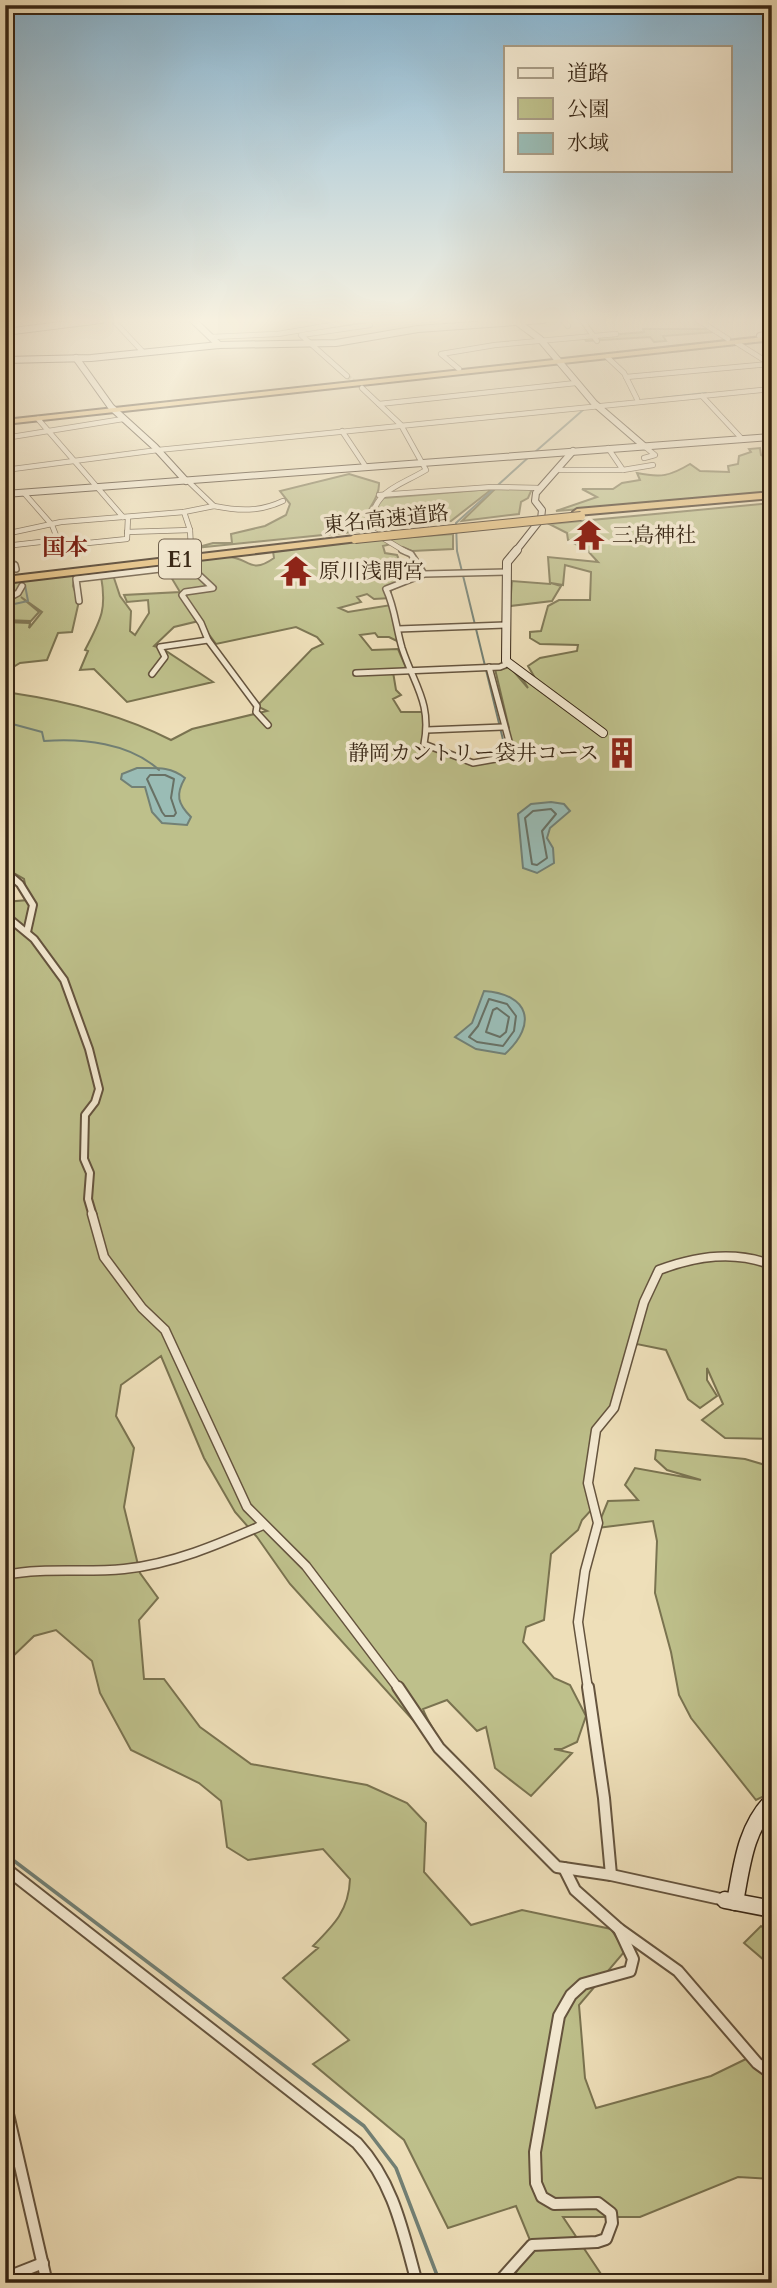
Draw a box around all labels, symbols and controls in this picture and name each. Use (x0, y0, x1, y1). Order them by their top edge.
legend (504, 46, 732, 172)
text: 道路 (567, 59, 609, 88)
text: 公園 (567, 95, 609, 124)
text: 水域 (567, 129, 609, 158)
street label: 東名高速道路 (322, 498, 450, 541)
temple icon: 三島神社 (572, 518, 606, 552)
place label: 三島神社 (612, 521, 696, 550)
district label: 国本 (42, 532, 88, 563)
road number: E1 (159, 540, 201, 579)
temple icon: 原川浅間宮 (279, 554, 313, 588)
place label: 原川浅間宮 (319, 557, 424, 586)
building icon: 静岡カントリー袋井コース (605, 736, 639, 770)
place label: 静岡カントリー袋井コース (348, 739, 599, 768)

